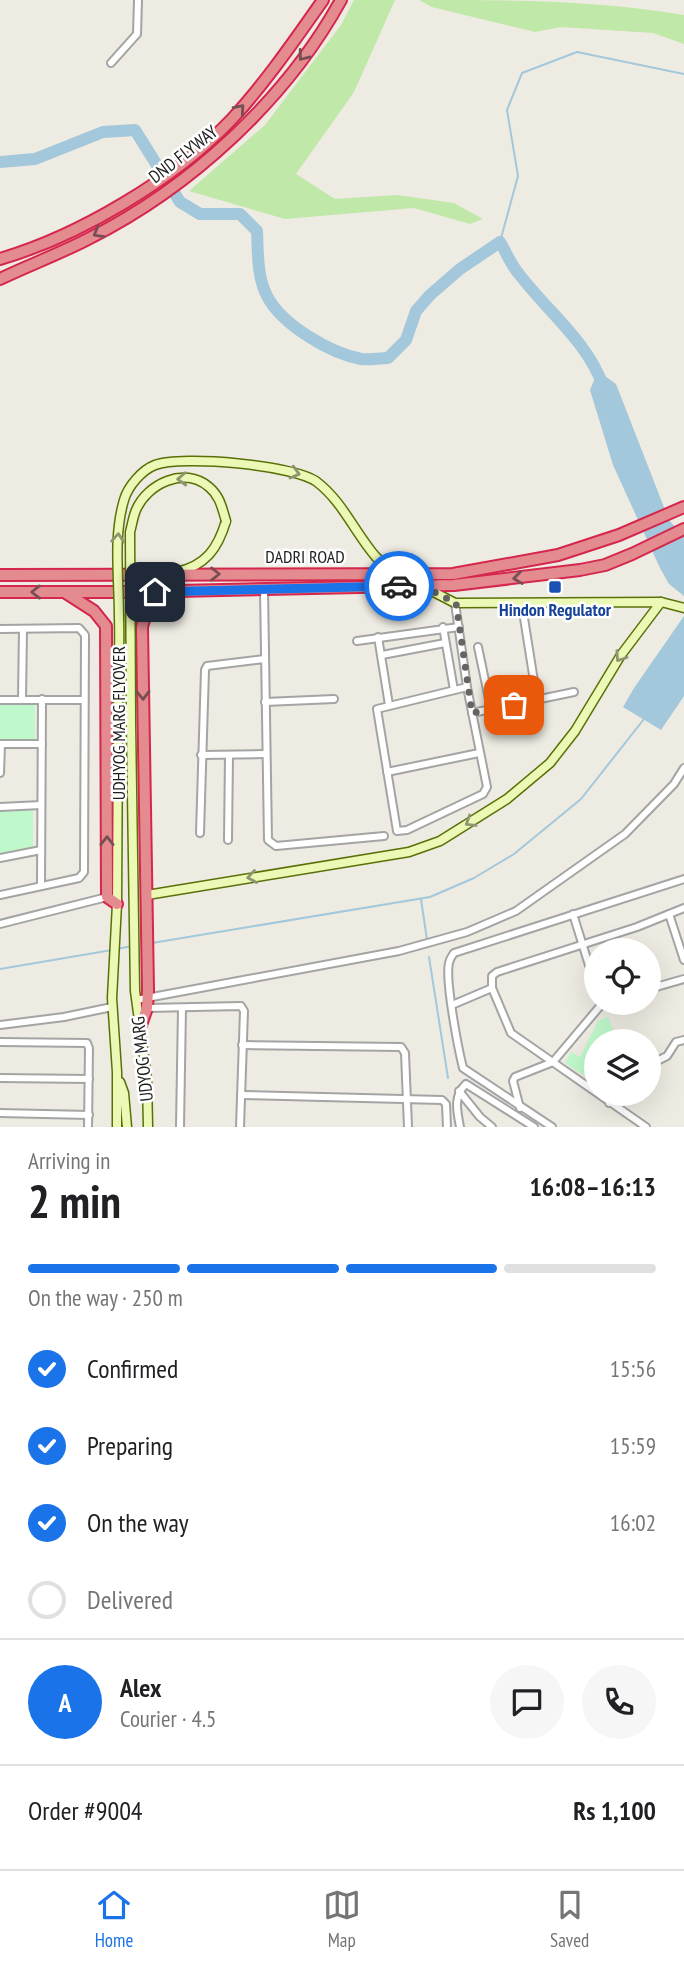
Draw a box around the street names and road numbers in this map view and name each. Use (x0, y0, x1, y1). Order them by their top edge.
street label: DND FLYWAY (144, 119, 223, 188)
street label: DADRI ROAD (265, 545, 345, 568)
street label: UDHYOG MARG FLYOVER (107, 645, 130, 800)
street label: UDYOG MARG (126, 1015, 158, 1103)

